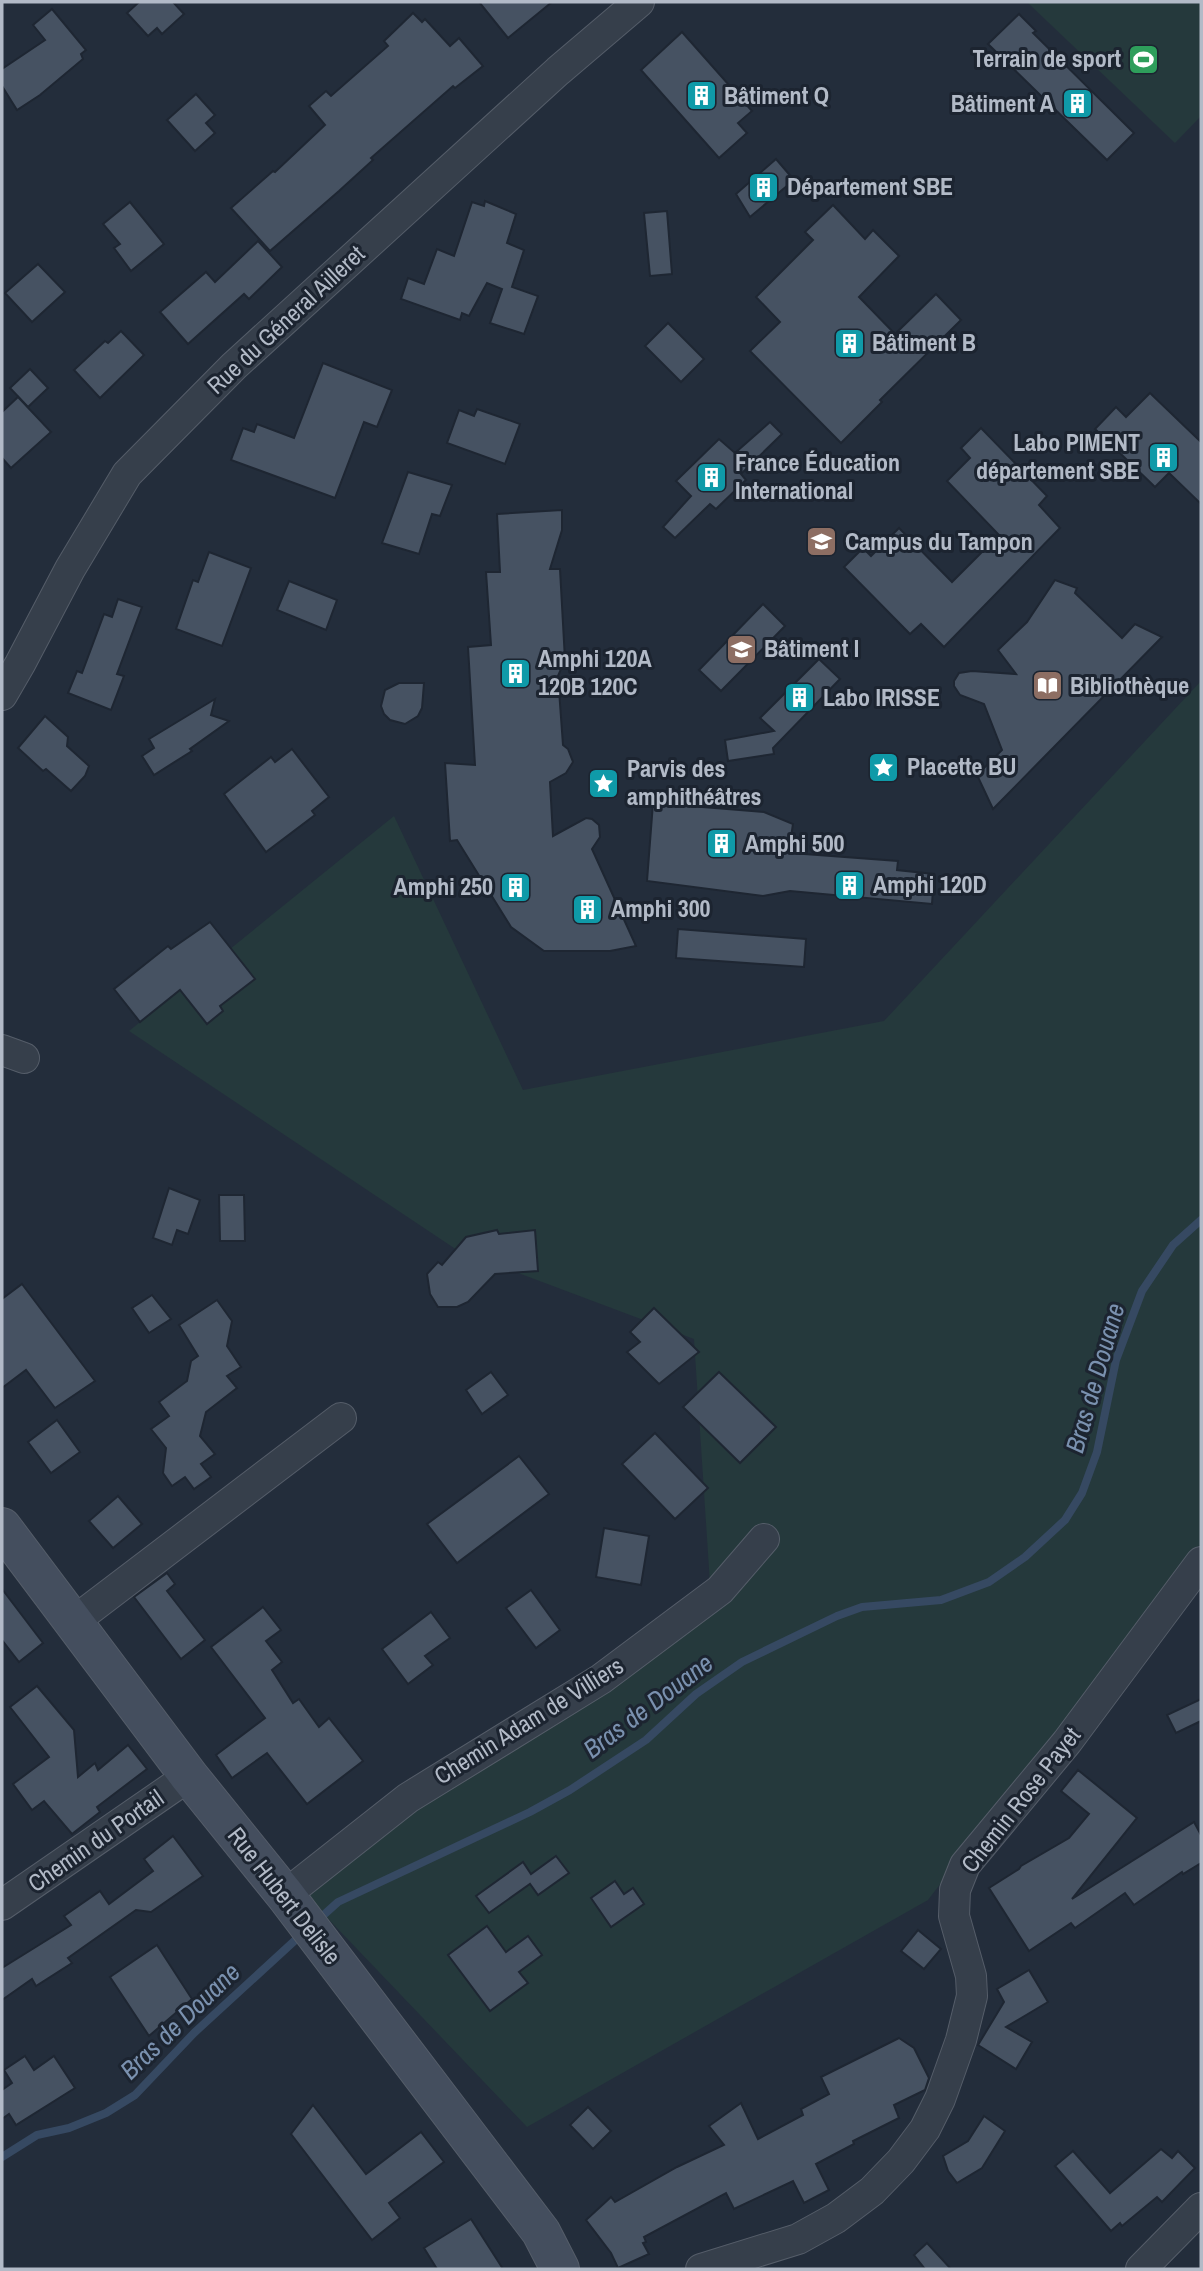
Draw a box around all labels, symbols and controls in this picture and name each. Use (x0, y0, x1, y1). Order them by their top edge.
place label: Terrain de sport (973, 42, 1121, 74)
sports icon: Terrain de sport (1127, 42, 1161, 76)
building icon: Bâtiment Q (684, 79, 718, 113)
place label: Bâtiment Q (724, 79, 829, 111)
place label: Bâtiment A (951, 87, 1055, 119)
building icon: Bâtiment A (1060, 87, 1094, 121)
building icon: Département SBE (747, 170, 781, 204)
place label: Département SBE (787, 170, 953, 202)
street label: Rue du Géneral Ailleret (200, 237, 371, 401)
building icon: Bâtiment B (832, 326, 866, 360)
place label: Bâtiment B (872, 326, 976, 358)
place label: Labo PIMENT département SBE (976, 426, 1140, 486)
building icon: Labo PIMENT département SBE (1146, 440, 1180, 474)
place label: France Éducation International (735, 446, 900, 506)
building icon: France Éducation International (695, 460, 729, 494)
school or university icon: Campus du Tampon (805, 525, 839, 559)
place label: Campus du Tampon (845, 525, 1033, 557)
school or university icon: Bâtiment I (724, 632, 758, 666)
place label: Bâtiment I (764, 632, 859, 664)
place label: Amphi 120A 120B 120C (538, 642, 653, 702)
building icon: Amphi 120A 120B 120C (498, 656, 532, 690)
library icon: Bibliothèque (1030, 669, 1064, 703)
place label: Bibliothèque (1070, 669, 1189, 701)
building icon: Labo IRISSE (783, 681, 817, 715)
place label: Labo IRISSE (823, 681, 940, 713)
place icon: Placette BU (867, 750, 901, 784)
place label: Placette BU (907, 750, 1016, 782)
place label: Parvis des amphithéâtres (627, 752, 762, 812)
place icon: Parvis des amphithéâtres (587, 766, 621, 800)
building icon: Amphi 500 (705, 827, 739, 861)
place label: Amphi 500 (745, 827, 845, 859)
building icon: Amphi 120D (833, 868, 867, 902)
place label: Amphi 120D (873, 868, 987, 900)
place label: Amphi 250 (393, 870, 493, 902)
building icon: Amphi 250 (499, 870, 533, 904)
building icon: Amphi 300 (571, 892, 605, 926)
place label: Amphi 300 (611, 892, 711, 924)
water label: Bras de Douane (1056, 1299, 1133, 1457)
water label: Bras de Douane (576, 1645, 720, 1766)
street label: Chemin Adam de Villiers (428, 1649, 629, 1791)
street label: Chemin Rose Payet (953, 1720, 1087, 1879)
street label: Chemin du Portail (21, 1782, 170, 1899)
street label: Rue Hubert Delisle (221, 1820, 349, 1971)
water label: Bras de Douane (112, 1955, 247, 2087)

